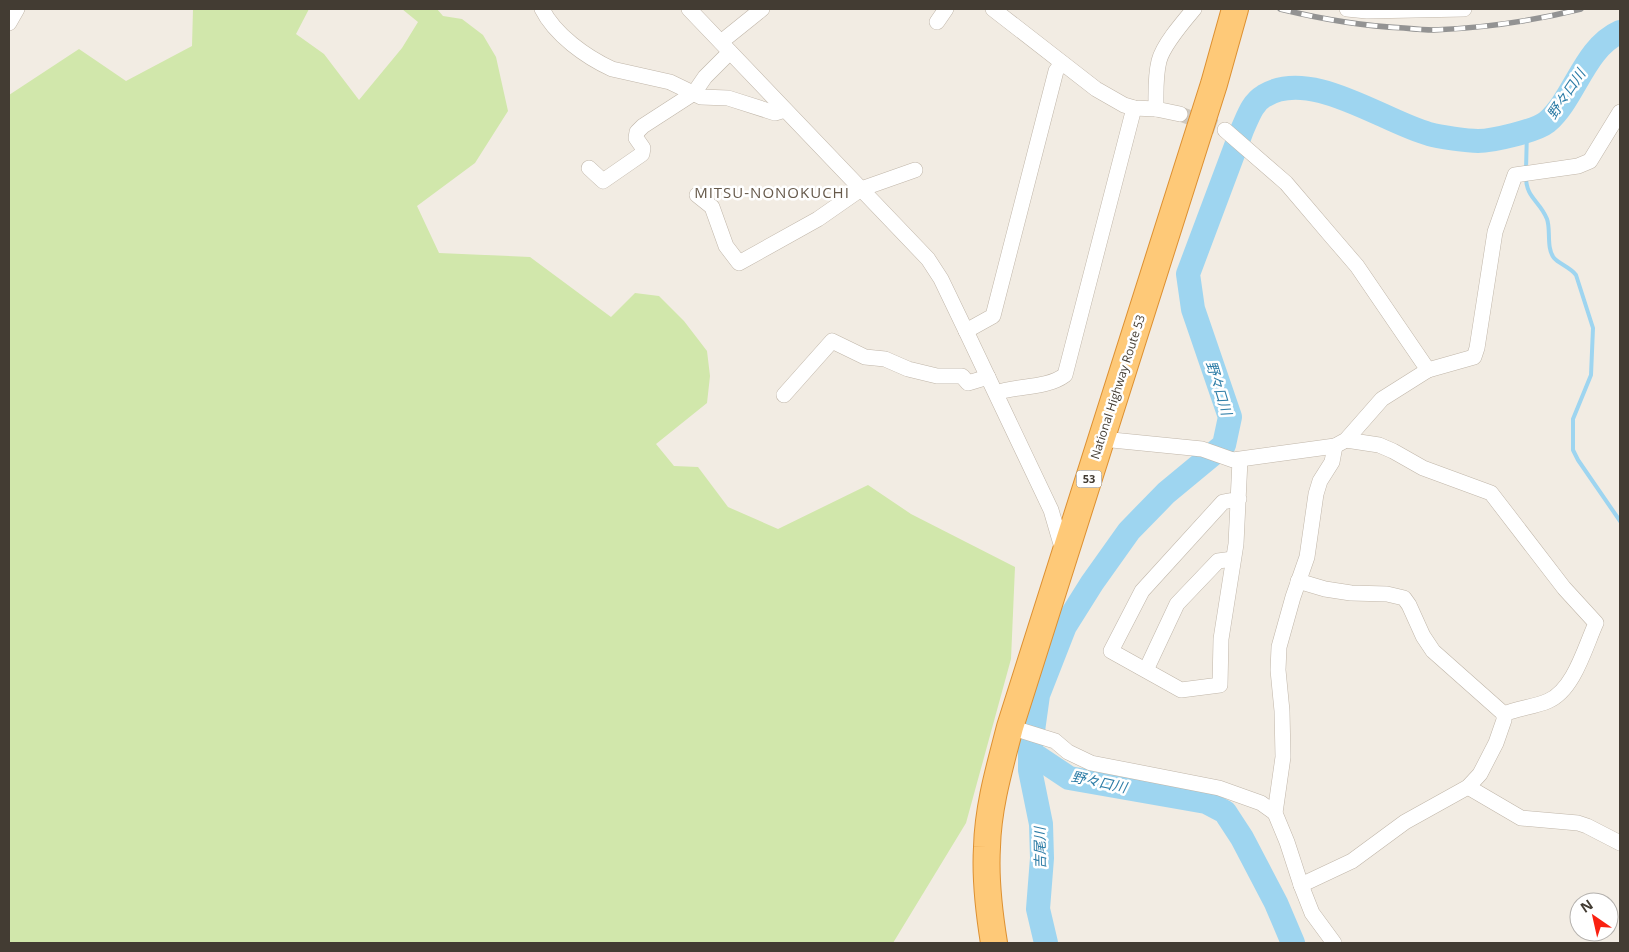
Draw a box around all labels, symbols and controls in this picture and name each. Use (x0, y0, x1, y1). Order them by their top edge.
water label: 野々口川 (1542, 64, 1590, 122)
district label: MITSU-NONOKUCHI (694, 182, 850, 202)
street label: National Highway Route 53 (1086, 312, 1149, 461)
water label: 野々口川 (1202, 358, 1237, 419)
road number: 53 (1076, 470, 1102, 488)
water label: 野々口川 (1070, 766, 1130, 797)
water label: 吉尾川 (1030, 825, 1049, 869)
north arrow (1569, 892, 1619, 942)
text: N (1576, 895, 1596, 917)

